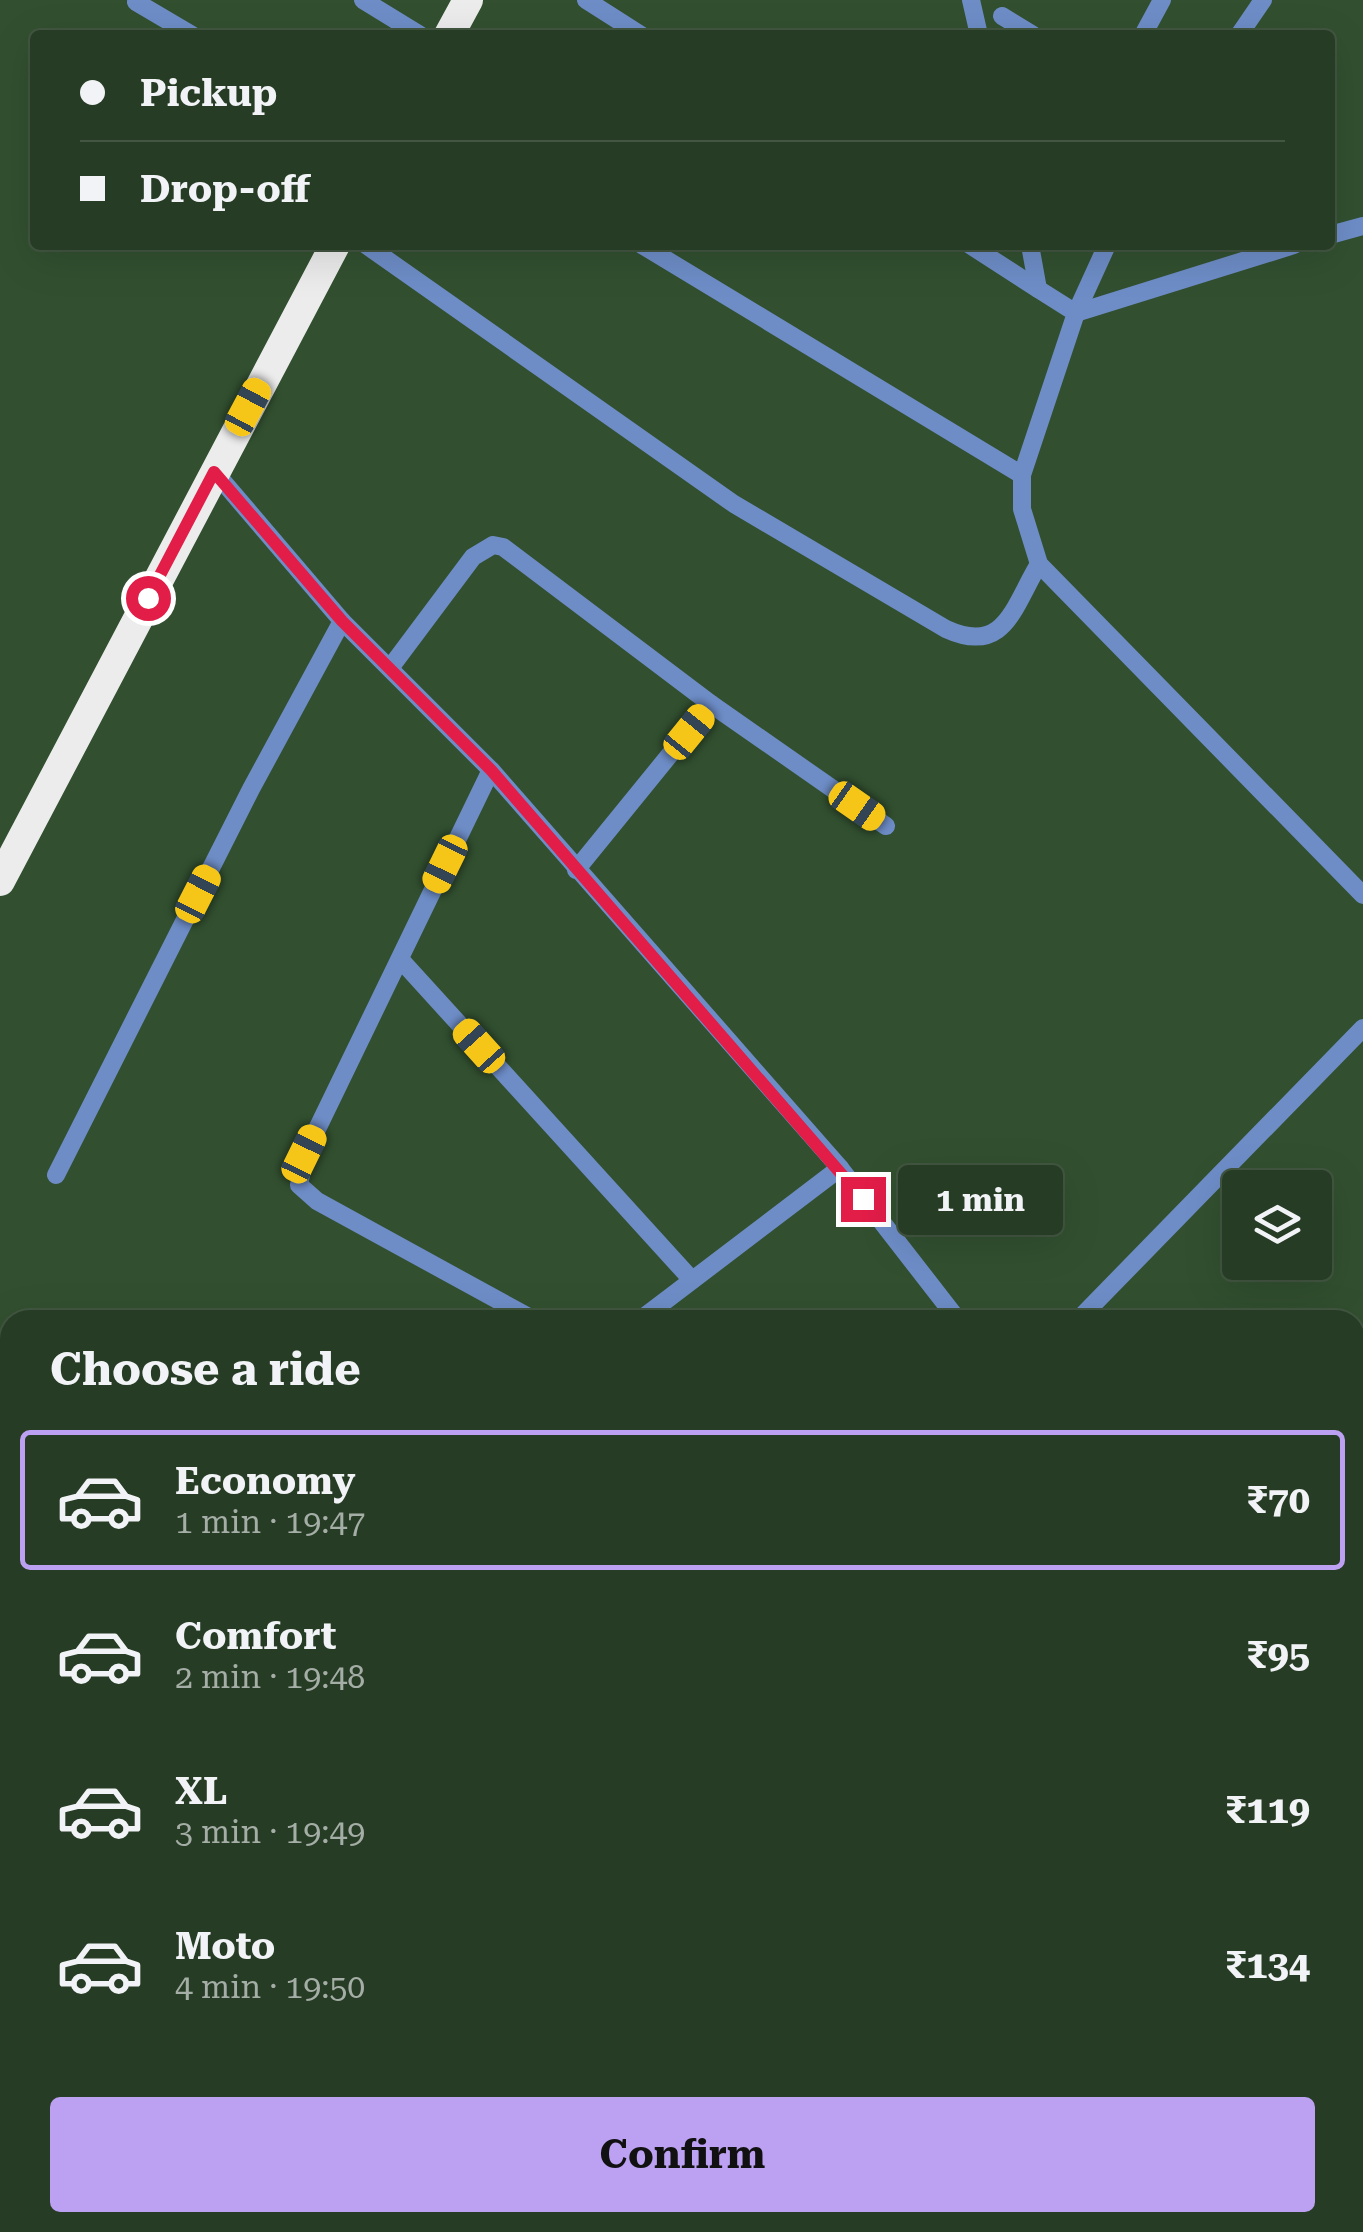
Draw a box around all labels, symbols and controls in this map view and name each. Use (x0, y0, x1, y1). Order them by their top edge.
text: Pickup (140, 71, 277, 115)
text: Drop-off (140, 167, 310, 211)
car (221, 373, 275, 441)
route start (126, 576, 171, 621)
car (658, 699, 720, 765)
car (824, 777, 890, 835)
car (418, 830, 472, 898)
car (171, 860, 225, 928)
car (448, 1014, 510, 1078)
car (277, 1120, 331, 1188)
callout: 1 min (898, 1164, 1063, 1234)
map controls (1222, 1170, 1332, 1280)
button: layers (1222, 1170, 1332, 1280)
route end (841, 1177, 886, 1222)
text: 1 min (936, 1181, 1025, 1219)
text: Choose a ride (50, 1343, 361, 1396)
icon: car (55, 1455, 145, 1545)
text: Economy (175, 1459, 355, 1503)
text: ₹70 (1246, 1478, 1310, 1522)
text: 1 min · 19:47 (175, 1503, 365, 1541)
icon: car (55, 1610, 145, 1700)
text: Comfort (175, 1614, 336, 1658)
text: ₹95 (1246, 1633, 1310, 1677)
text: 2 min · 19:48 (175, 1658, 365, 1696)
icon: car (55, 1765, 145, 1855)
text: XL (175, 1769, 227, 1813)
text: ₹119 (1225, 1788, 1310, 1832)
text: 3 min · 19:49 (175, 1813, 365, 1851)
icon: car (55, 1920, 145, 2010)
text: Moto (175, 1924, 275, 1968)
text: ₹134 (1225, 1943, 1310, 1987)
text: 4 min · 19:50 (175, 1968, 365, 2006)
button: Confirm (50, 2097, 1315, 2212)

